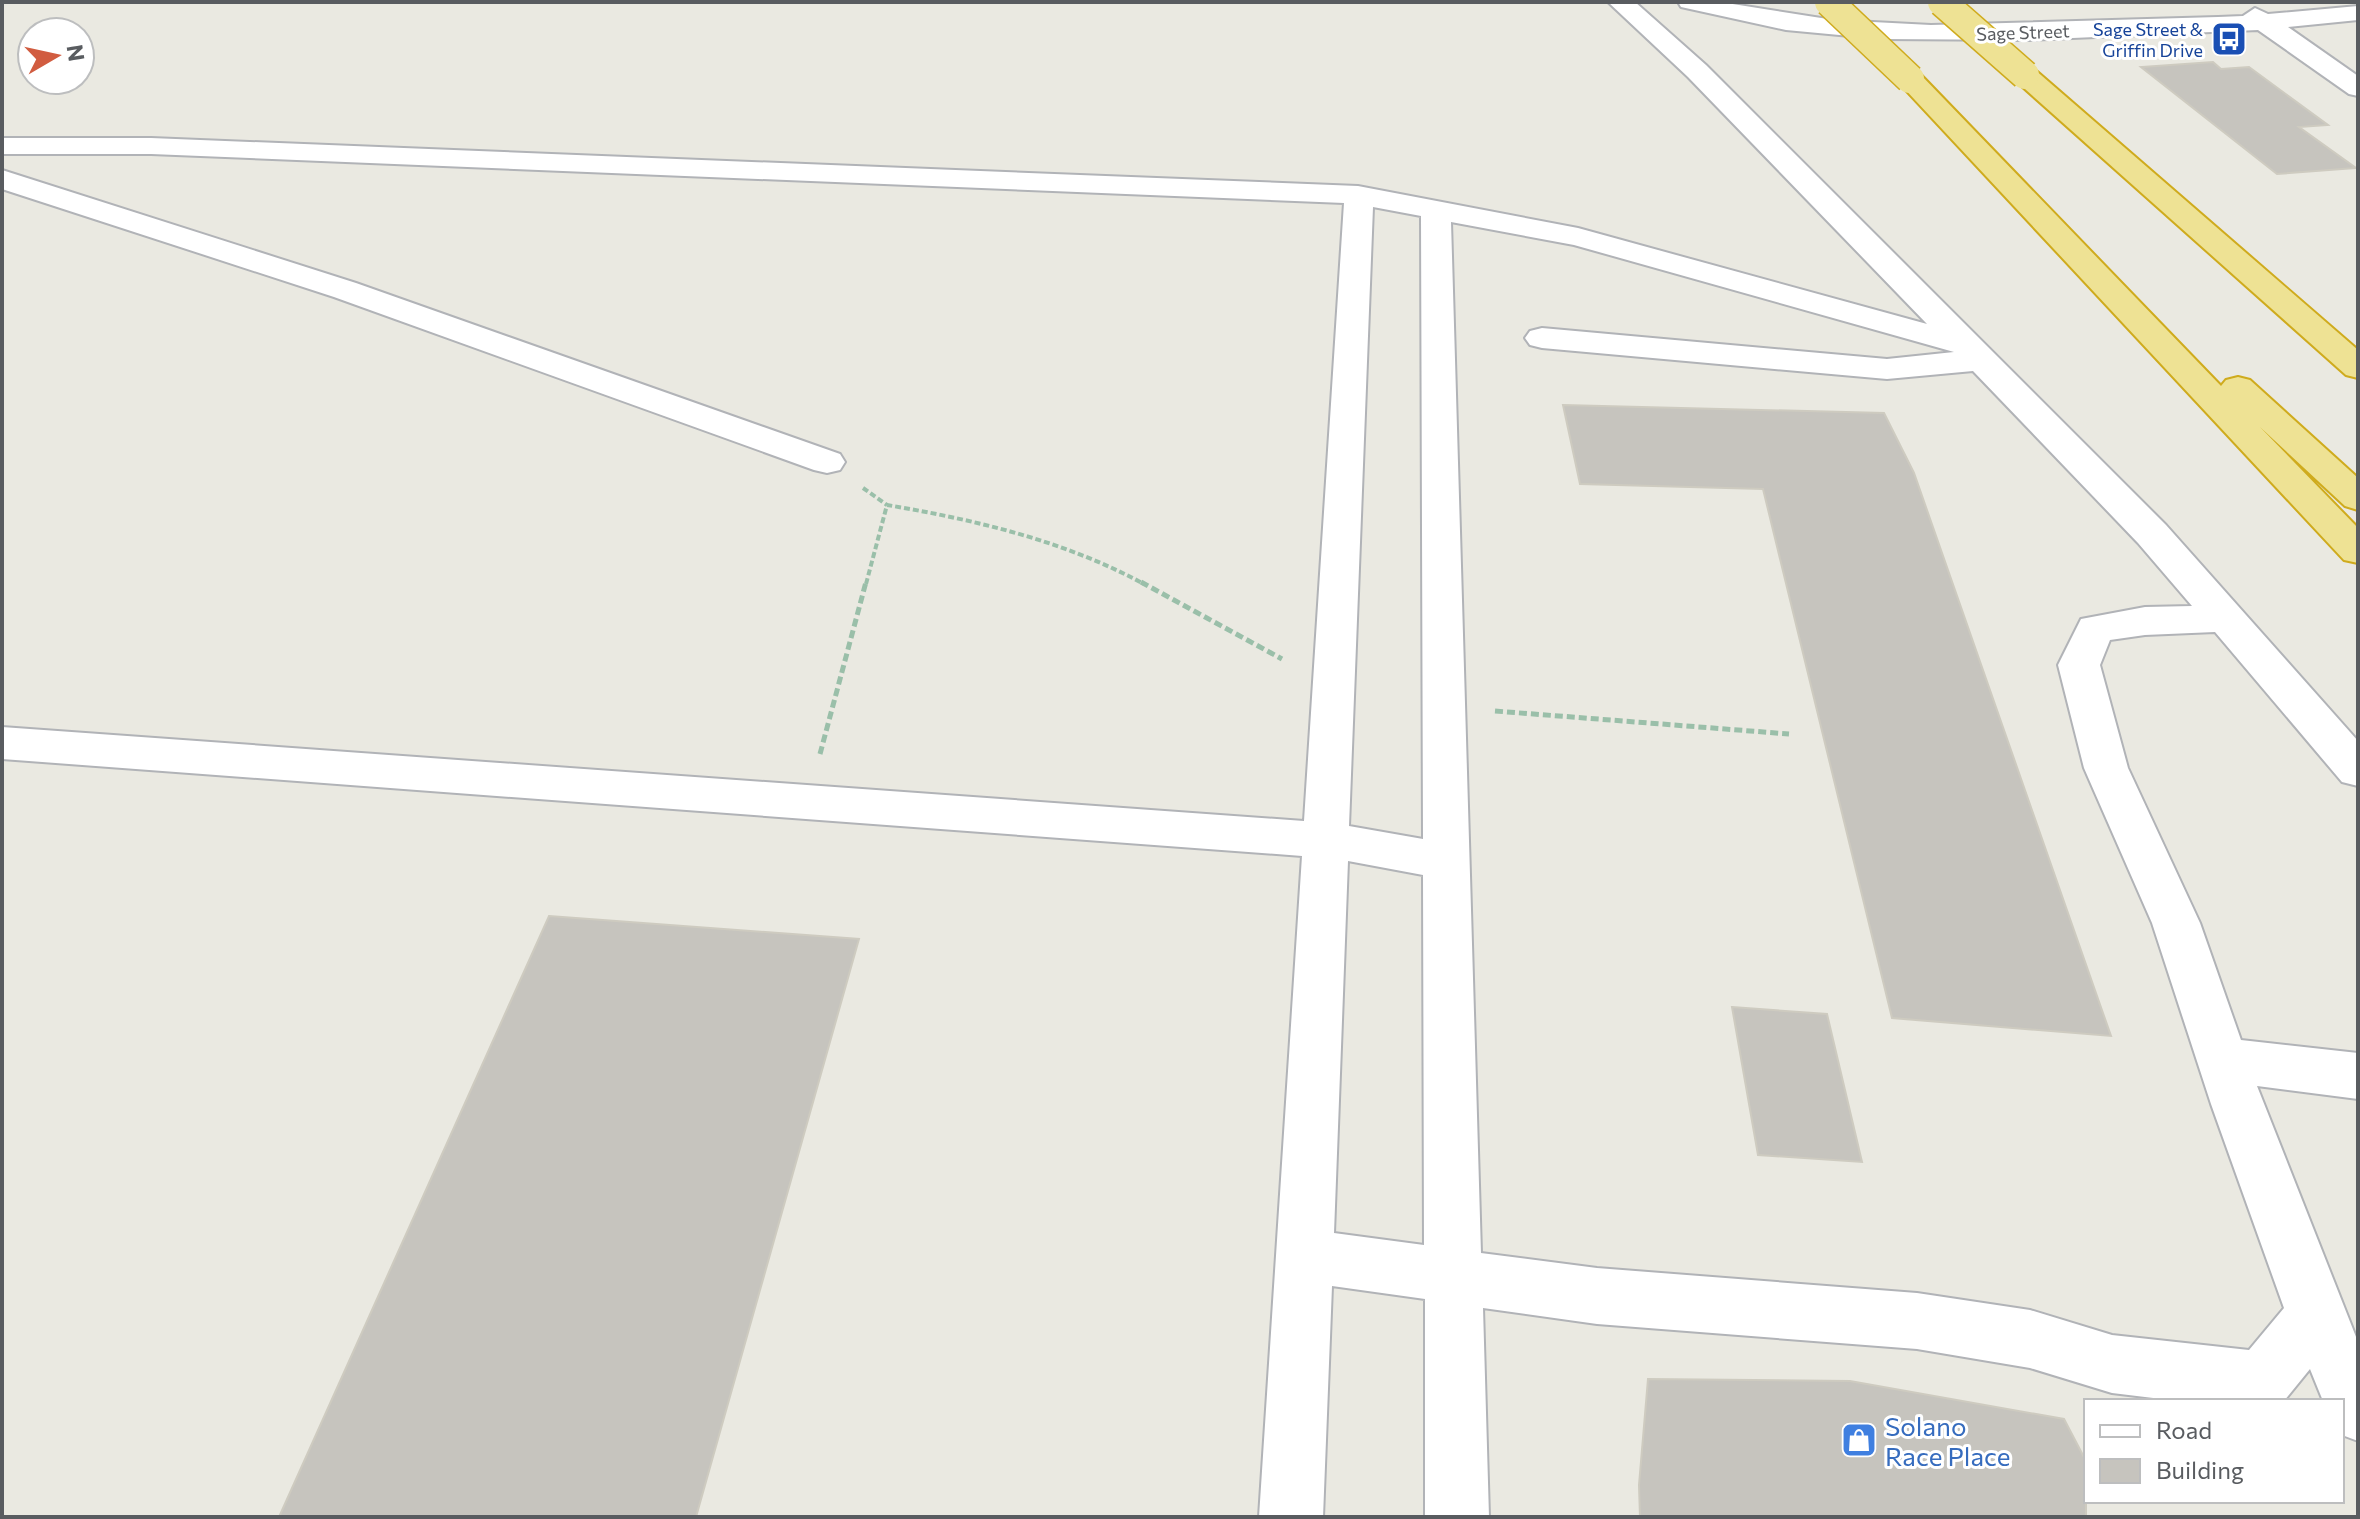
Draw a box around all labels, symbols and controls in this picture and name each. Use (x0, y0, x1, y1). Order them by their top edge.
north arrow (16, 16, 96, 96)
place label: Sage Street & Griffin Drive (2093, 18, 2203, 61)
street label: Sage Street (1976, 19, 2070, 45)
bus stop icon: Sage Street & Griffin Drive (2210, 20, 2248, 58)
text: N (62, 43, 91, 63)
legend (2084, 1399, 2344, 1503)
place label: Solano Race Place (1885, 1410, 2011, 1471)
text: Road (2156, 1415, 2212, 1444)
shop icon: Solano Race Place (1840, 1421, 1878, 1459)
text: Building (2156, 1455, 2244, 1484)

